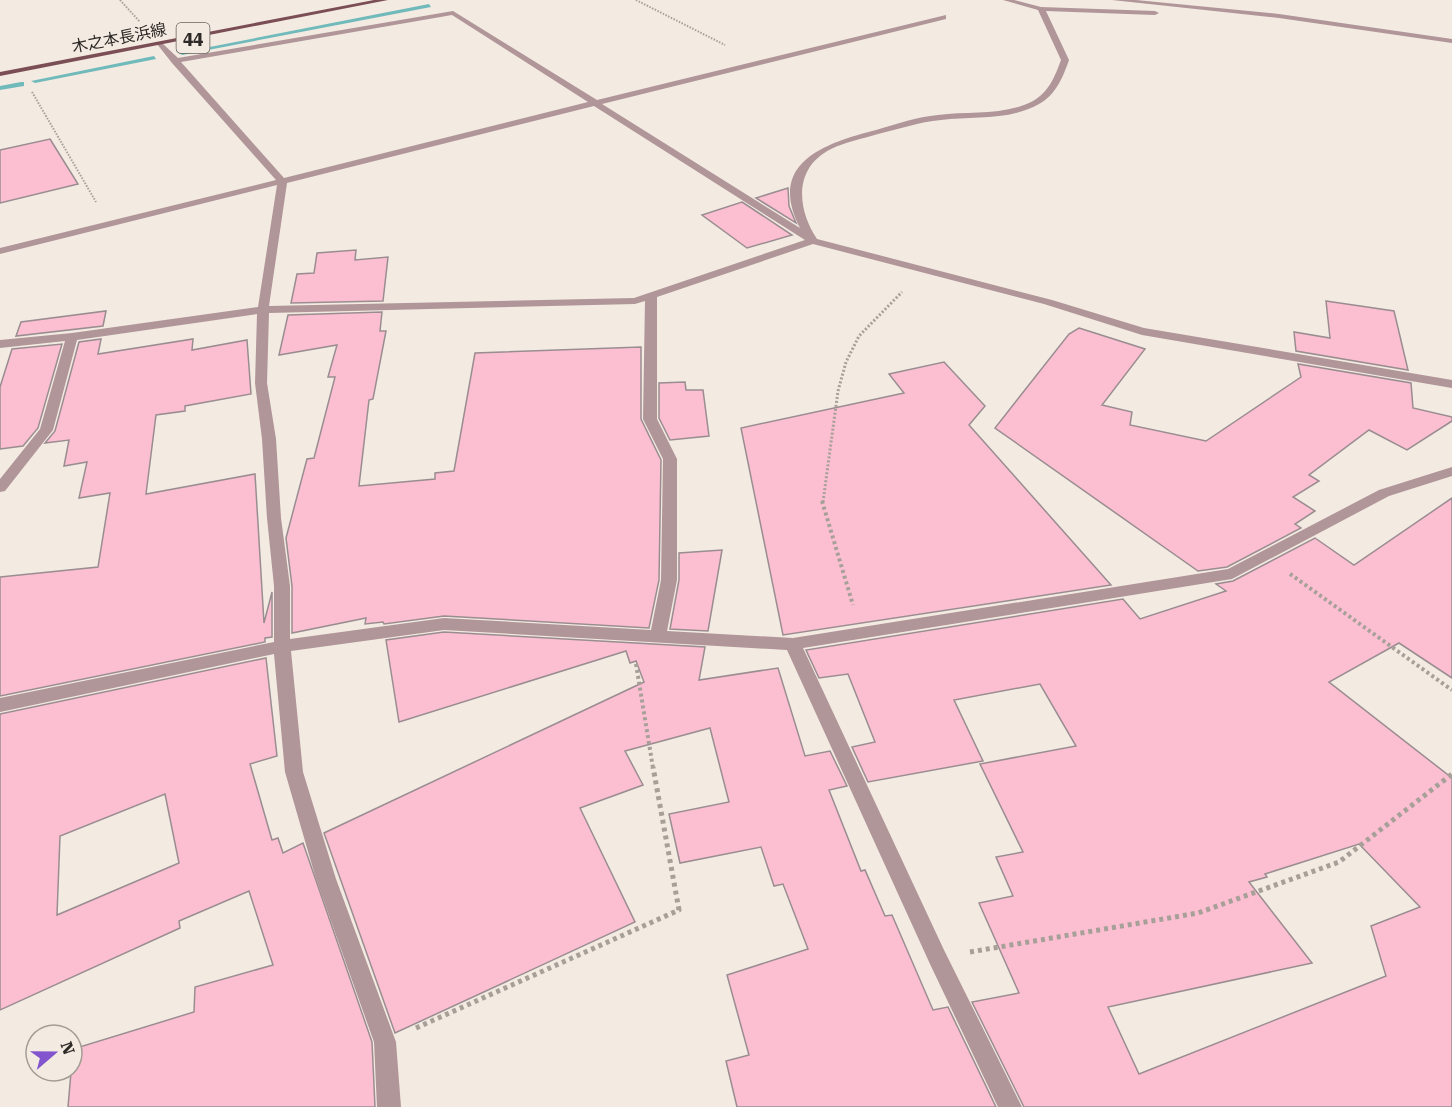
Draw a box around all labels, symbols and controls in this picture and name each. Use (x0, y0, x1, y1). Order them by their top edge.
street label: 木之本長浜線 (70, 20, 168, 56)
road number: 44 (176, 23, 210, 53)
north arrow (24, 1023, 84, 1083)
text: N (57, 1039, 79, 1057)

